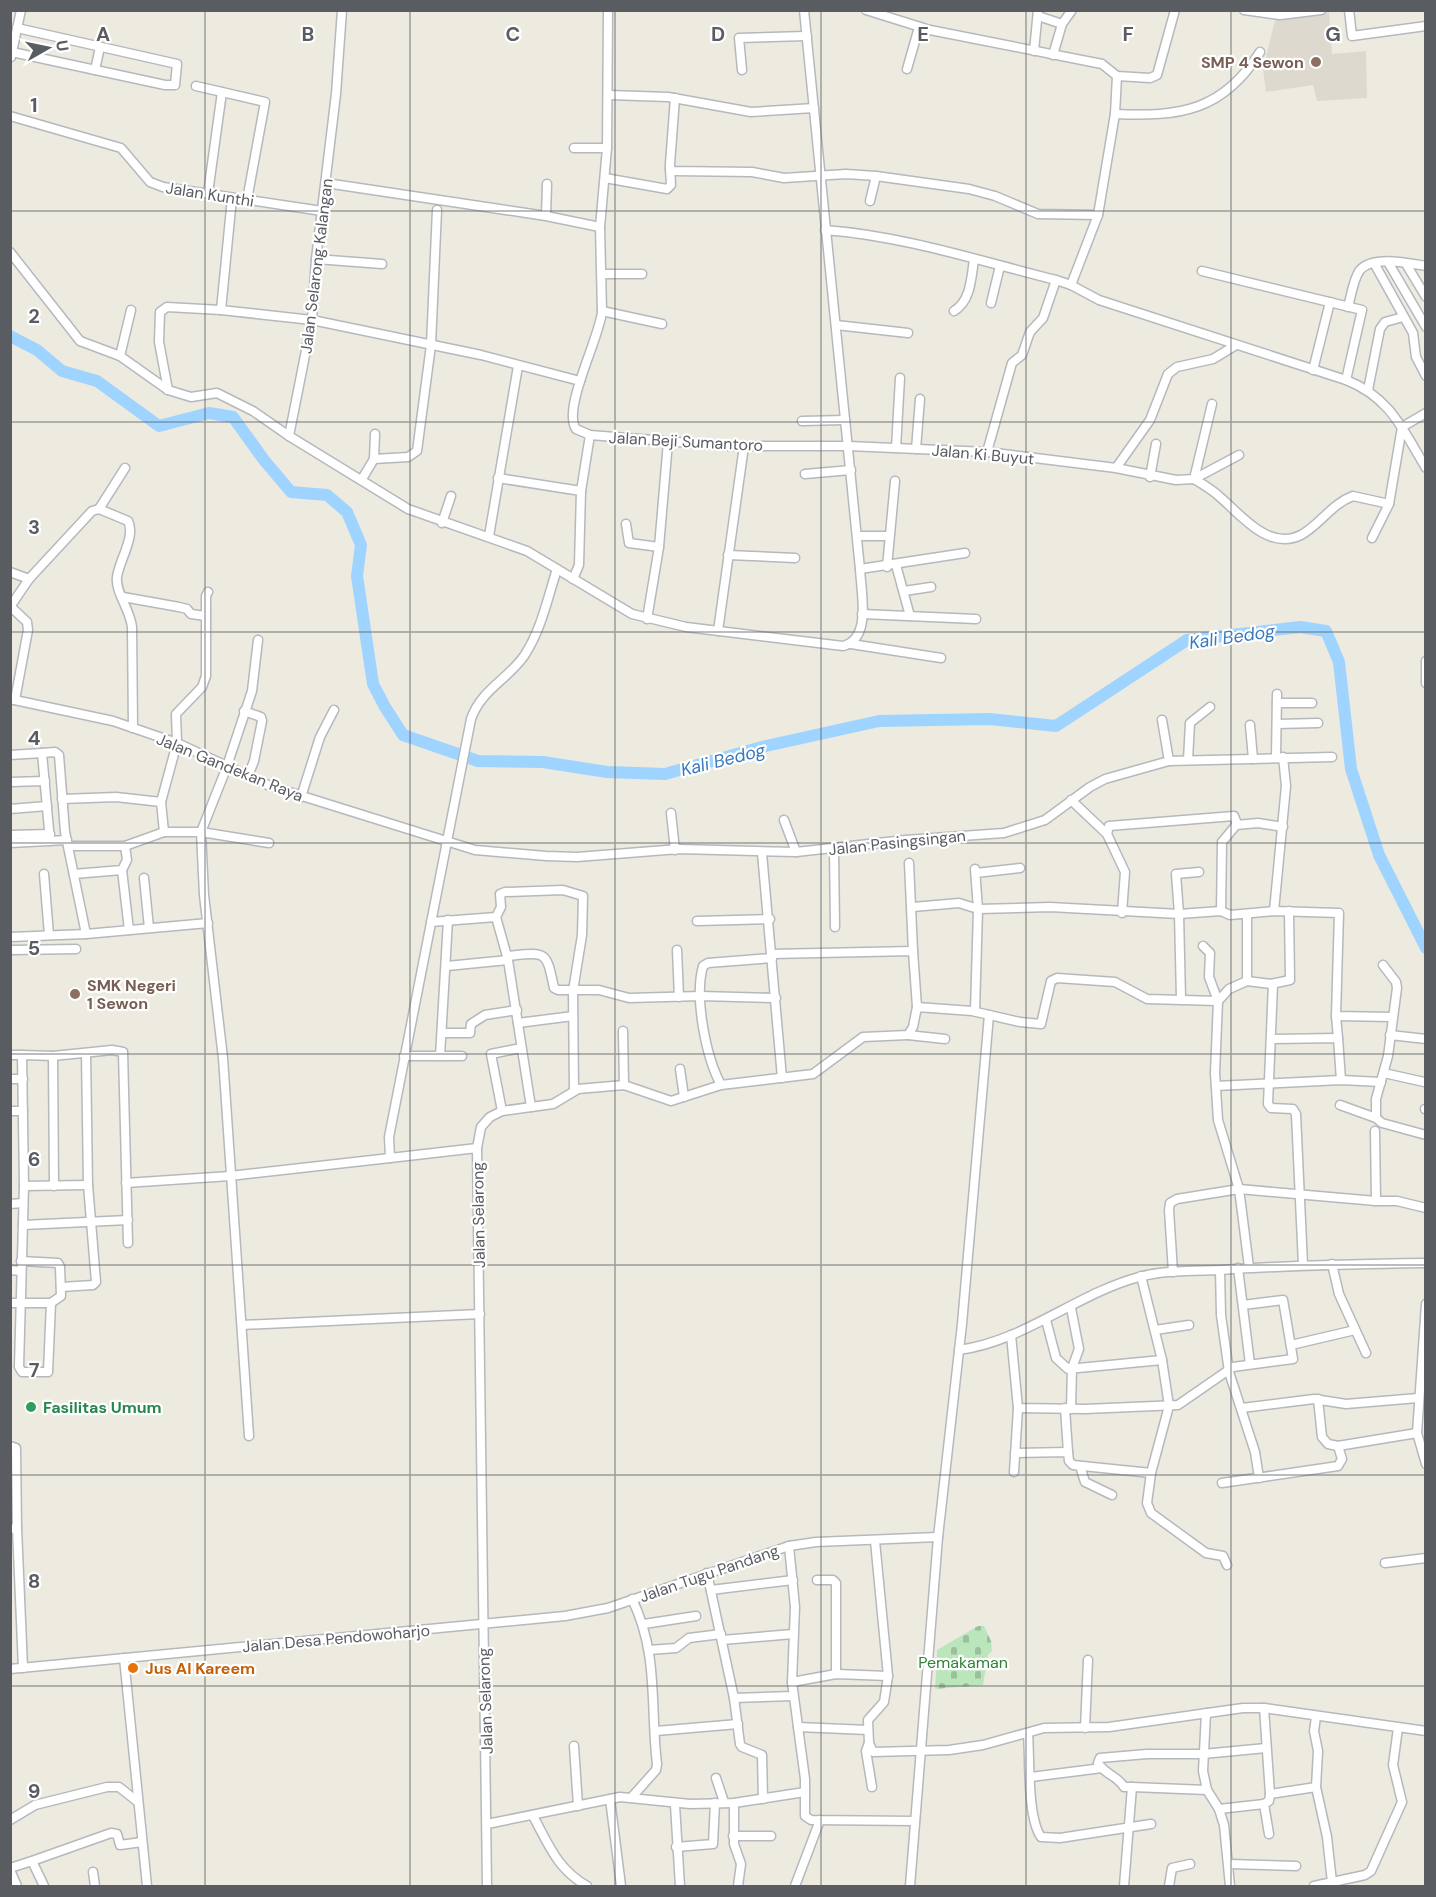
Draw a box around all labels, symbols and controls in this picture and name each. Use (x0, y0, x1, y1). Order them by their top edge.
north arrow (18, 18, 78, 78)
text: A (96, 21, 110, 47)
text: B (302, 21, 314, 47)
text: C (506, 21, 520, 47)
text: D (711, 21, 725, 47)
text: E (917, 21, 929, 47)
text: F (1122, 21, 1134, 47)
text: G (1325, 21, 1341, 47)
text: U (51, 39, 74, 53)
place label: SMP 4 Sewon (1201, 52, 1304, 73)
marker: SMP 4 Sewon (1309, 55, 1323, 69)
text: 1 (30, 92, 38, 118)
street label: Jalan Kunthi (164, 177, 256, 212)
street label: Jalan Selarong Kalangan (295, 177, 338, 355)
text: 2 (28, 303, 40, 329)
street label: Jalan Beji Sumantoro (608, 427, 764, 456)
street label: Jalan Ki Buyut (931, 440, 1035, 469)
text: 3 (28, 514, 40, 540)
water label: Kali Bedog (1188, 619, 1277, 655)
text: 4 (28, 725, 41, 751)
street label: Jalan Gandekan Raya (153, 728, 306, 807)
water label: Kali Bedog (678, 738, 769, 782)
street label: Jalan Pasingsingan (827, 825, 967, 860)
text: 5 (28, 935, 40, 961)
place label: SMK Negeri 1 Sewon (87, 975, 176, 1014)
marker: SMK Negeri 1 Sewon (68, 987, 82, 1001)
text: 6 (28, 1146, 40, 1172)
street label: Jalan Selarong (467, 1162, 490, 1268)
text: 7 (29, 1357, 40, 1383)
place label: Fasilitas Umum (43, 1397, 162, 1418)
marker: Fasilitas Umum (24, 1400, 38, 1414)
street label: Jalan Tugu Pandang (637, 1540, 782, 1607)
text: 8 (28, 1568, 40, 1594)
street label: Jalan Desa Pendowoharjo (241, 1620, 431, 1657)
street label: Jalan Selarong (473, 1647, 498, 1754)
park label: Pemakaman (918, 1652, 1008, 1673)
place label: Jus Al Kareem (145, 1658, 255, 1679)
marker: Jus Al Kareem (126, 1661, 140, 1675)
text: 9 (28, 1778, 40, 1804)

